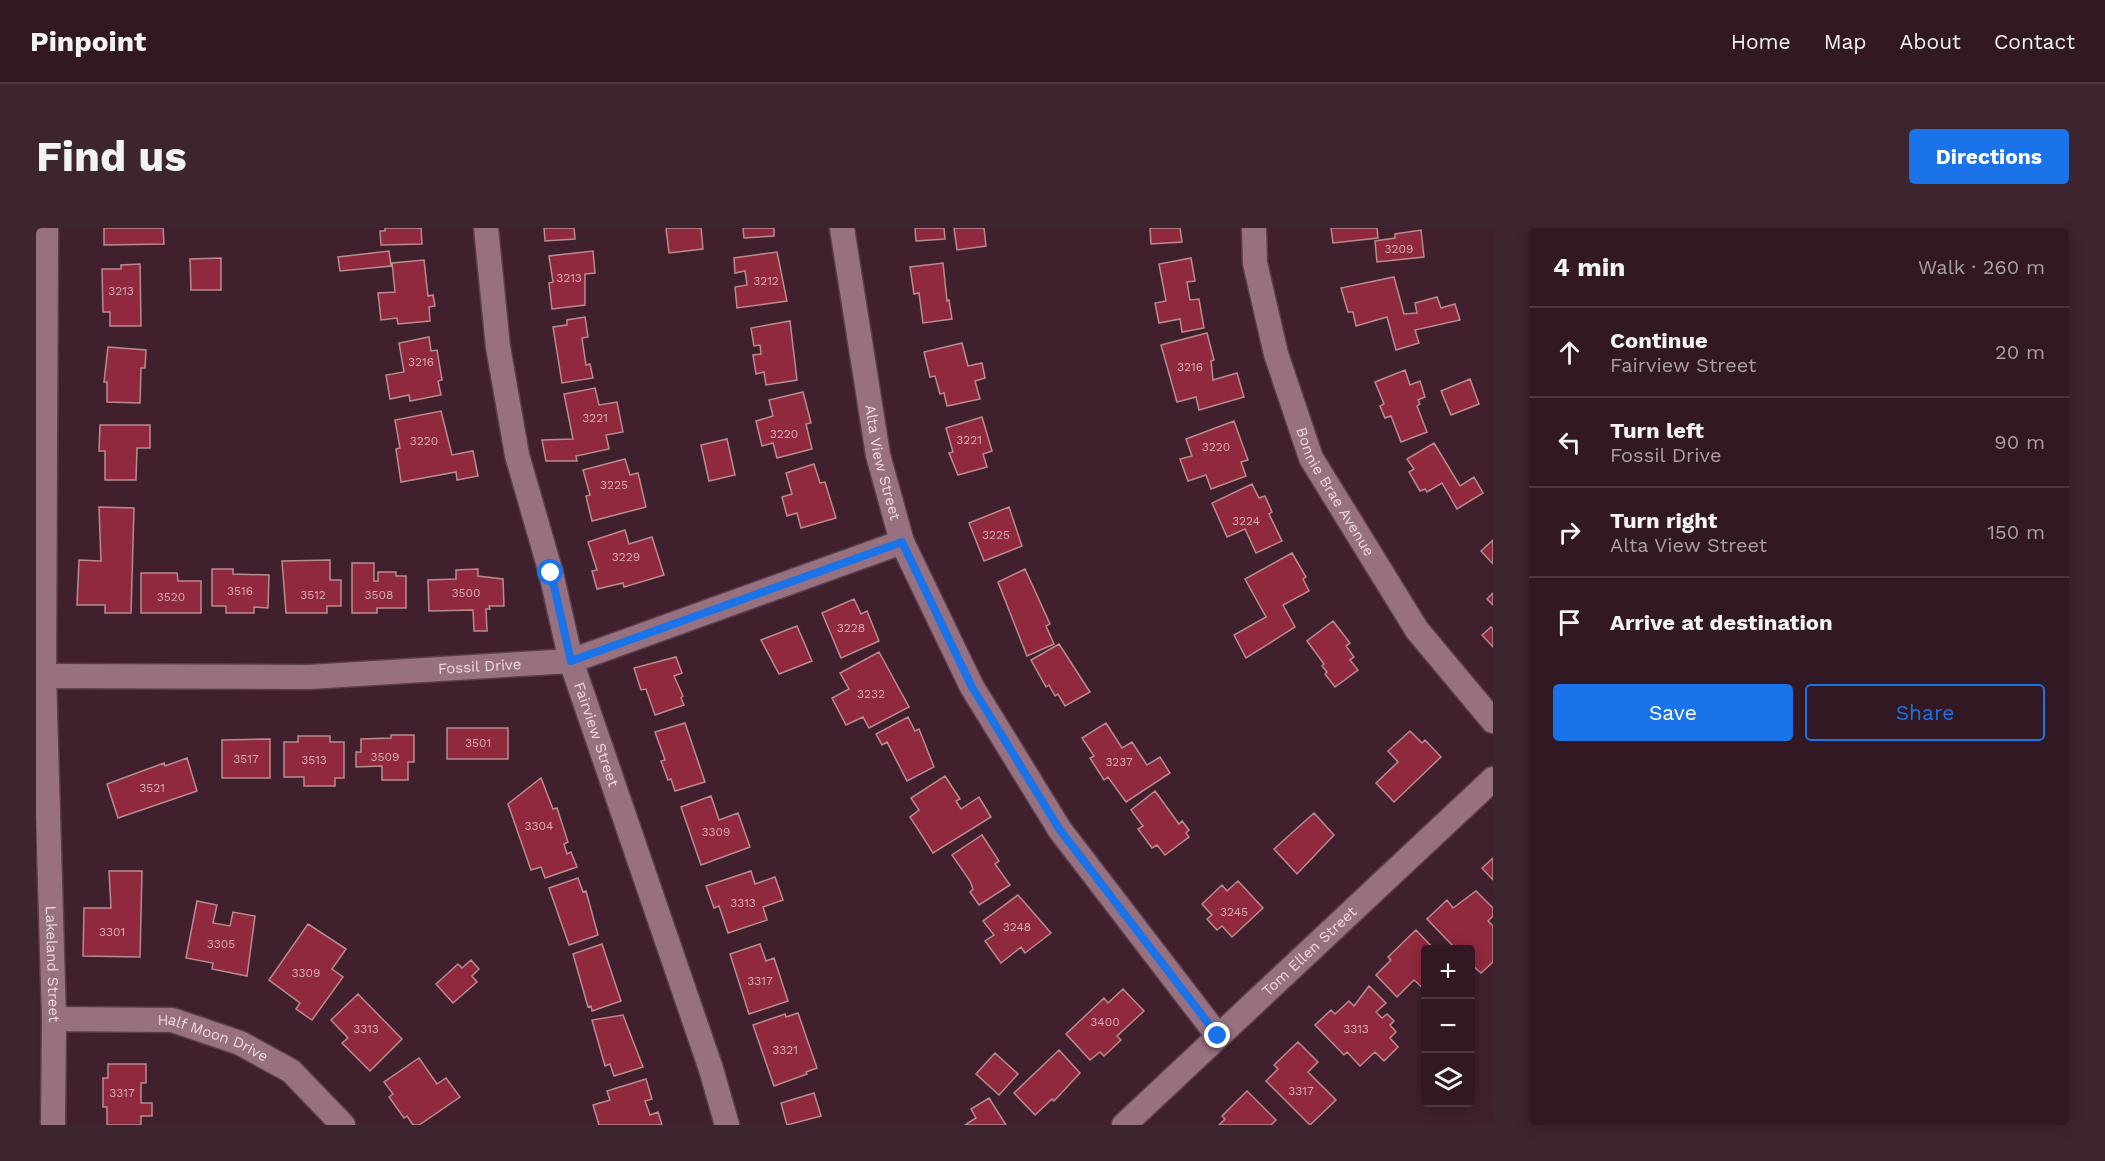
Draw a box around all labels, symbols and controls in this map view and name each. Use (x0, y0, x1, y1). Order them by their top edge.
text: Pinpoint (30, 25, 146, 58)
text: Home (1731, 29, 1791, 54)
text: Map (1824, 29, 1867, 54)
text: About (1900, 29, 1961, 54)
text: Contact (1994, 29, 2075, 54)
button: Directions (1909, 129, 2069, 184)
text: Find us (36, 132, 187, 181)
house number: 3209 (1385, 242, 1413, 256)
text: 4 min (1553, 252, 1625, 282)
text: Walk · 260 m (1918, 255, 2045, 279)
house number: 3213 (556, 271, 582, 285)
house number: 3212 (753, 274, 779, 288)
house number: 3213 (108, 284, 134, 298)
text: Continue (1610, 328, 1708, 353)
icon: ahead (1553, 336, 1586, 369)
text: 20 m (1995, 340, 2045, 364)
text: Fairview Street (1610, 353, 1756, 377)
house number: 3216 (408, 355, 434, 369)
house number: 3216 (1177, 360, 1203, 374)
street label: Alta View Street (861, 403, 905, 523)
house number: 3221 (582, 411, 608, 425)
text: Turn left (1610, 418, 1704, 443)
street label: Bonnie Brae Avenue (1292, 425, 1378, 560)
icon: left (1553, 426, 1586, 459)
house number: 3220 (770, 427, 798, 441)
text: 90 m (1994, 430, 2045, 454)
house number: 3221 (956, 433, 982, 447)
house number: 3220 (410, 434, 438, 448)
house number: 3220 (1202, 440, 1230, 454)
text: Fossil Drive (1610, 443, 1721, 467)
house number: 3225 (600, 478, 628, 492)
text: Turn right (1610, 508, 1717, 533)
house number: 3224 (1232, 514, 1260, 528)
icon: right (1553, 516, 1586, 549)
text: 150 m (1987, 520, 2045, 544)
house number: 3225 (982, 528, 1010, 542)
text: Alta View Street (1610, 533, 1767, 557)
house number: 3229 (612, 550, 640, 564)
route start (537, 559, 563, 585)
house number: 3516 (227, 584, 253, 598)
house number: 3500 (452, 586, 480, 600)
house number: 3512 (300, 588, 326, 602)
house number: 3508 (365, 588, 393, 602)
house number: 3520 (157, 590, 185, 604)
icon: arrive (1553, 606, 1586, 639)
text: Arrive at destination (1610, 610, 1833, 635)
house number: 3228 (837, 621, 865, 635)
street label: Fossil Drive (437, 655, 522, 678)
street label: Fairview Street (570, 680, 623, 790)
button: Save (1553, 684, 1793, 741)
button: Share (1805, 684, 2045, 741)
house number: 3232 (857, 687, 885, 701)
house number: 3501 (465, 736, 491, 750)
house number: 3509 (371, 750, 399, 764)
house number: 3517 (233, 752, 259, 766)
house number: 3513 (301, 753, 327, 767)
house number: 3237 (1105, 755, 1133, 769)
house number: 3521 (139, 781, 165, 795)
house number: 3304 (525, 819, 553, 833)
house number: 3309 (702, 825, 730, 839)
house number: 3313 (730, 896, 756, 910)
street label: Tom Ellen Street (1258, 902, 1361, 1000)
street label: Lakeland Street (42, 905, 63, 1023)
house number: 3245 (1220, 905, 1248, 919)
house number: 3248 (1003, 920, 1031, 934)
house number: 3301 (99, 925, 125, 939)
house number: 3305 (207, 937, 235, 951)
map controls (1421, 945, 1475, 1107)
button: + (1421, 945, 1475, 999)
house number: 3309 (292, 966, 320, 980)
house number: 3317 (747, 974, 773, 988)
button: − (1421, 999, 1475, 1053)
street label: Half Moon Drive (157, 1010, 271, 1066)
house number: 3400 (1090, 1015, 1120, 1029)
house number: 3313 (353, 1022, 379, 1036)
route end (1204, 1022, 1230, 1048)
house number: 3313 (1343, 1022, 1369, 1036)
house number: 3321 (772, 1043, 798, 1057)
button: layers (1421, 1053, 1475, 1107)
house number: 3317 (1288, 1084, 1314, 1098)
house number: 3317 (109, 1086, 135, 1100)

